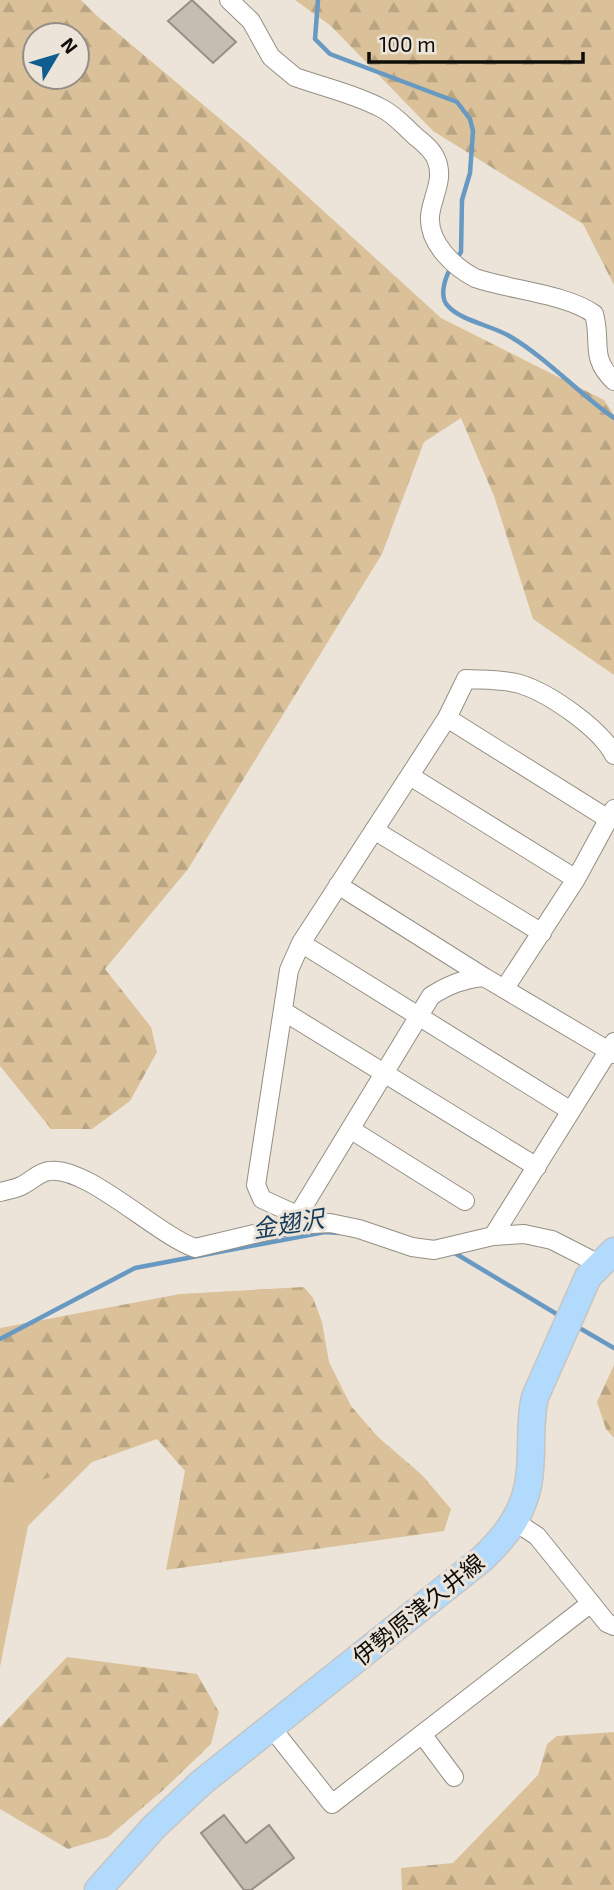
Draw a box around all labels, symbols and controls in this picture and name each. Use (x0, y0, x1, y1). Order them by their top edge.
north arrow (21, 21, 91, 91)
scale bar (369, 21, 582, 65)
text: 100 m (379, 31, 436, 56)
text: N (57, 33, 83, 58)
water label: 金翅沢 (250, 1203, 329, 1243)
street label: 伊勢原津久井線 (347, 1547, 489, 1671)

